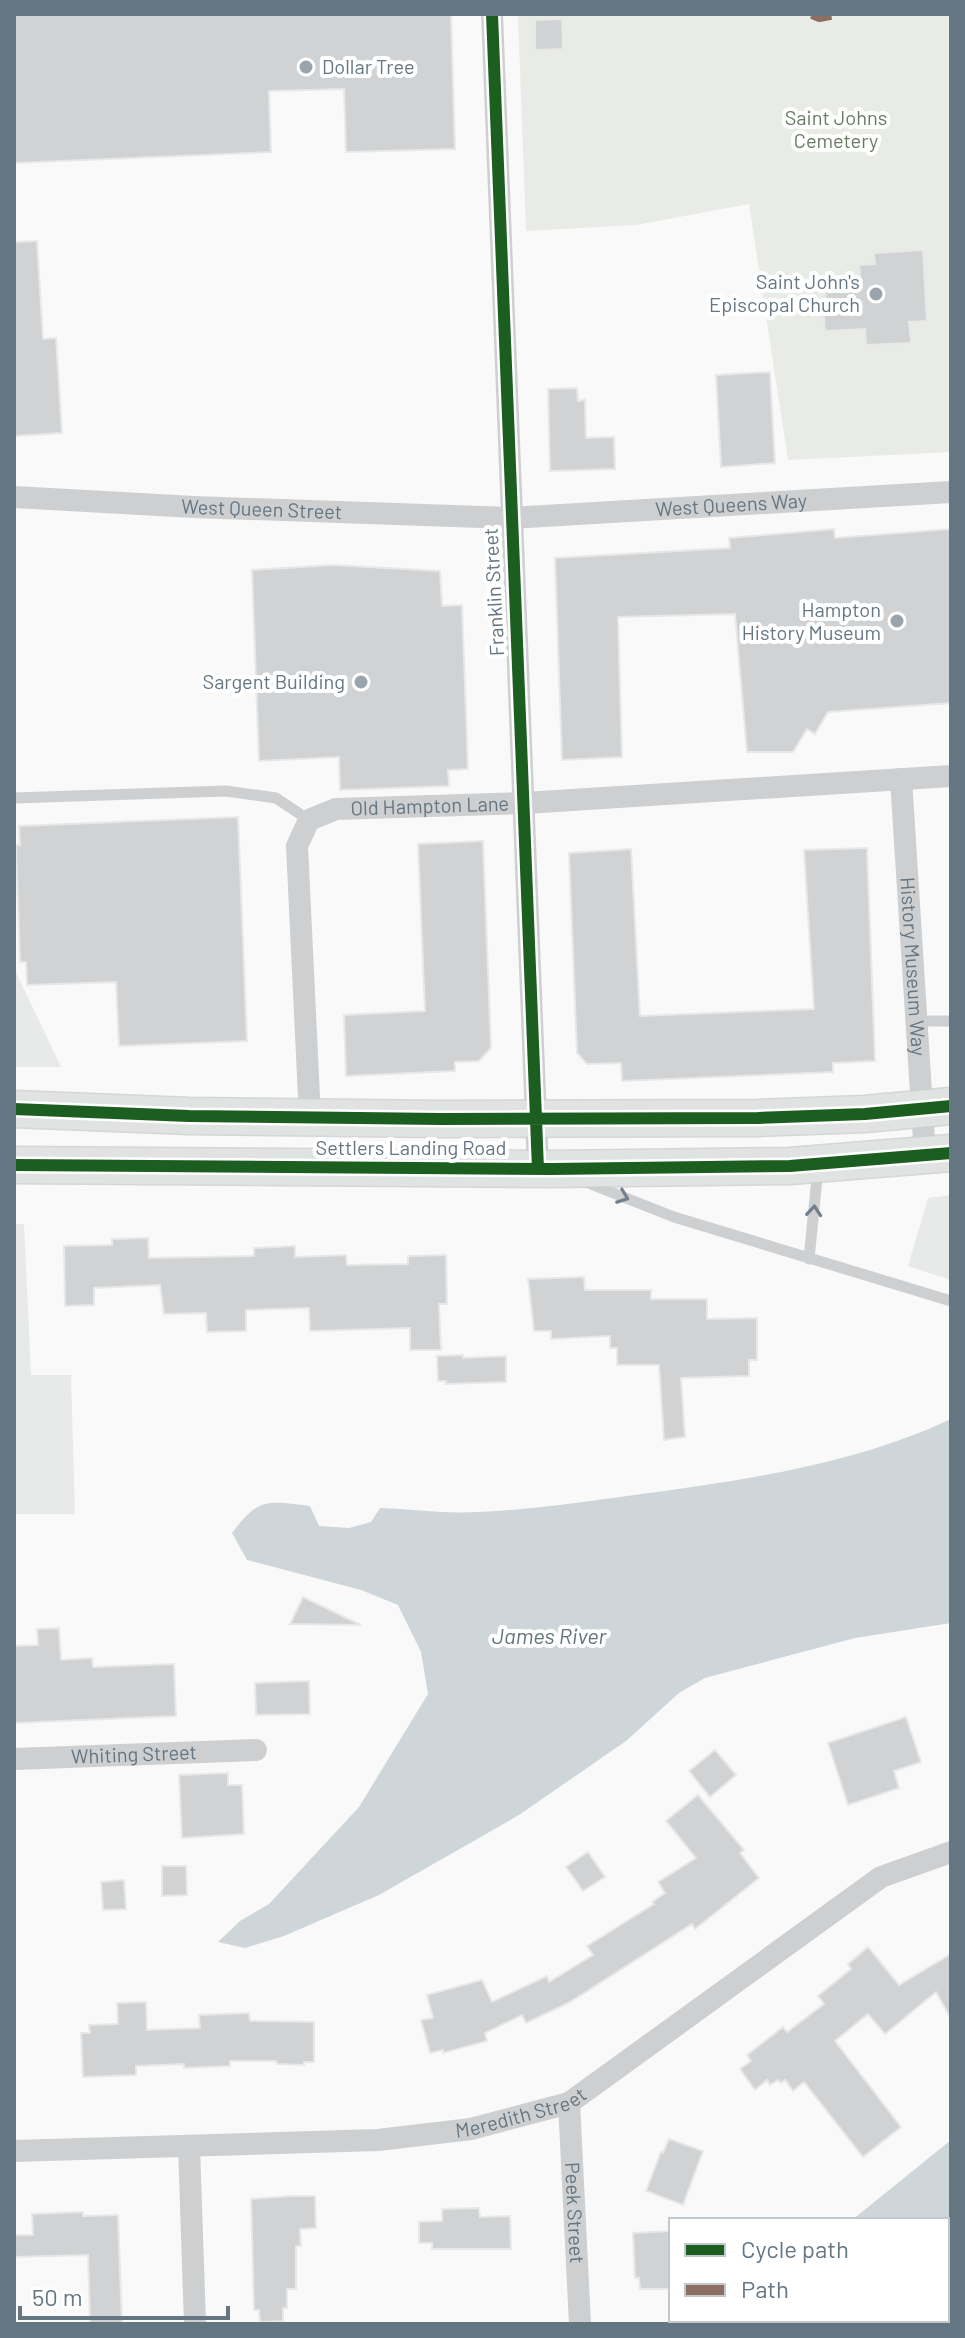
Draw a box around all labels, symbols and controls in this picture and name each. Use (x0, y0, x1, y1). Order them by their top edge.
place label: Dollar Tree (322, 54, 415, 78)
marker: Dollar Tree (297, 58, 315, 76)
park label: Saint Johns Cemetery (785, 105, 887, 152)
place label: Saint John's Episcopal Church (709, 269, 860, 316)
marker: Saint John's Episcopal Church (867, 285, 885, 303)
street label: West Queens Way (655, 488, 808, 520)
street label: West Queen Street (181, 493, 343, 523)
street label: Franklin Street (478, 527, 508, 657)
place label: Hampton History Museum (742, 597, 881, 644)
marker: Hampton History Museum (888, 612, 906, 630)
place label: Sargent Building (203, 669, 345, 693)
marker: Sargent Building (352, 673, 370, 691)
street label: Old Hampton Lane (350, 791, 509, 820)
street label: History Museum Way (896, 876, 932, 1057)
street label: Settlers Landing Road (316, 1135, 506, 1159)
one-way arrow (615, 1187, 629, 1204)
one-way arrow (805, 1204, 822, 1217)
water label: James River (492, 1622, 608, 1648)
street label: Whiting Street (70, 1739, 197, 1768)
street label: Meredith Street (454, 2082, 591, 2142)
street label: Peek Street (561, 2162, 590, 2264)
legend (669, 2218, 949, 2322)
text: Cycle path (741, 2234, 849, 2263)
scale bar (20, 2270, 228, 2320)
text: Path (741, 2274, 789, 2303)
text: 50 m (32, 2282, 83, 2311)

